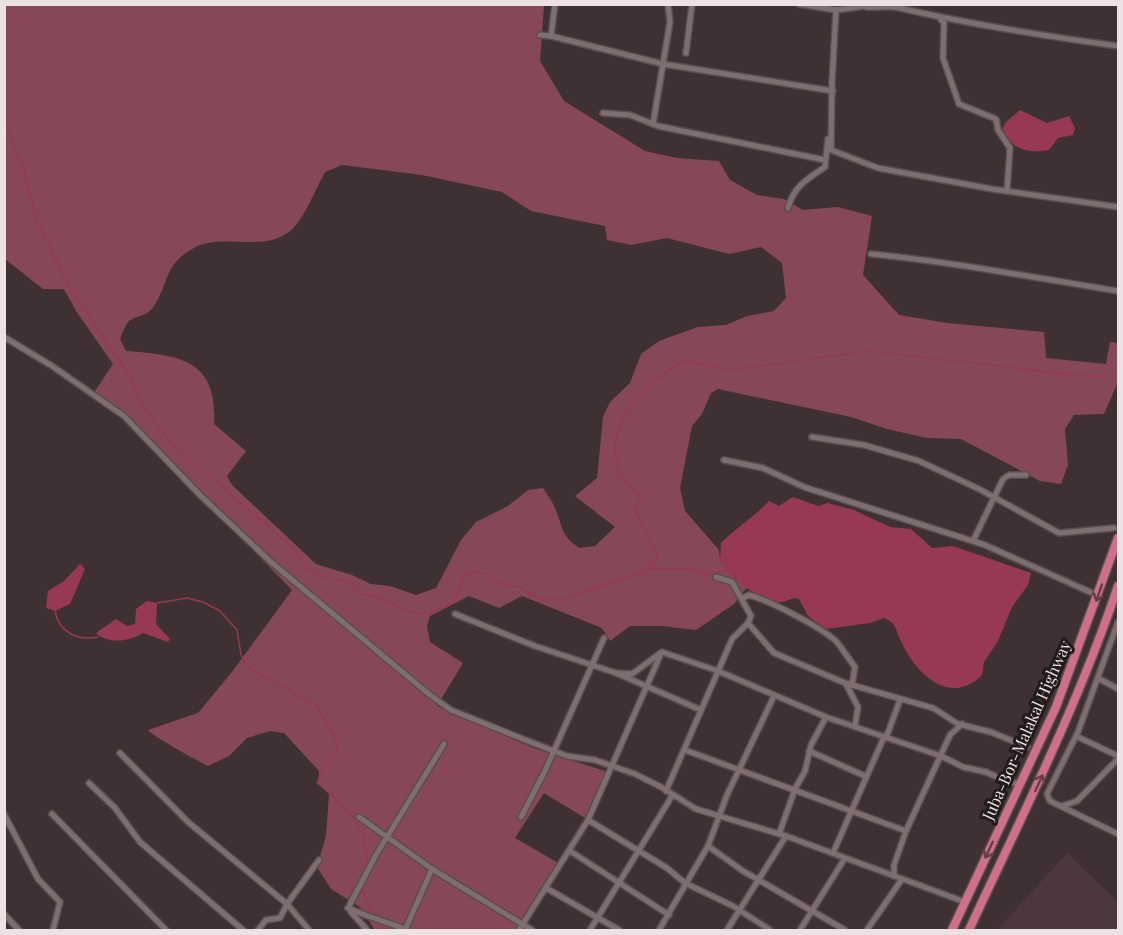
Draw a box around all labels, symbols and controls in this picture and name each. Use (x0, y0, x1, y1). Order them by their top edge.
one-way arrow (1093, 583, 1104, 602)
street label: Juba-Bor-Malakal Highway (976, 637, 1075, 824)
one-way arrow (1034, 774, 1046, 792)
one-way arrow (983, 840, 995, 858)

